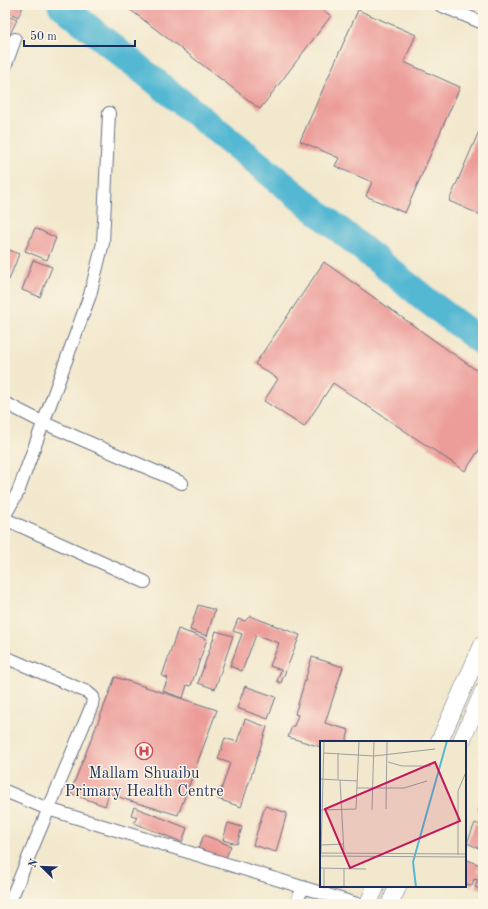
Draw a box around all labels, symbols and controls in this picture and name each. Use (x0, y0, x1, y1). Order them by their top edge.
scale bar (24, 22, 135, 48)
text: 50 m (30, 30, 57, 43)
hospital icon: Mallam Shuaibu Primary Health Centre (134, 741, 154, 761)
inset map (320, 741, 466, 887)
place label: Mallam Shuaibu Primary Health Centre (64, 766, 224, 800)
north arrow (22, 847, 62, 887)
text: N (27, 857, 41, 870)

